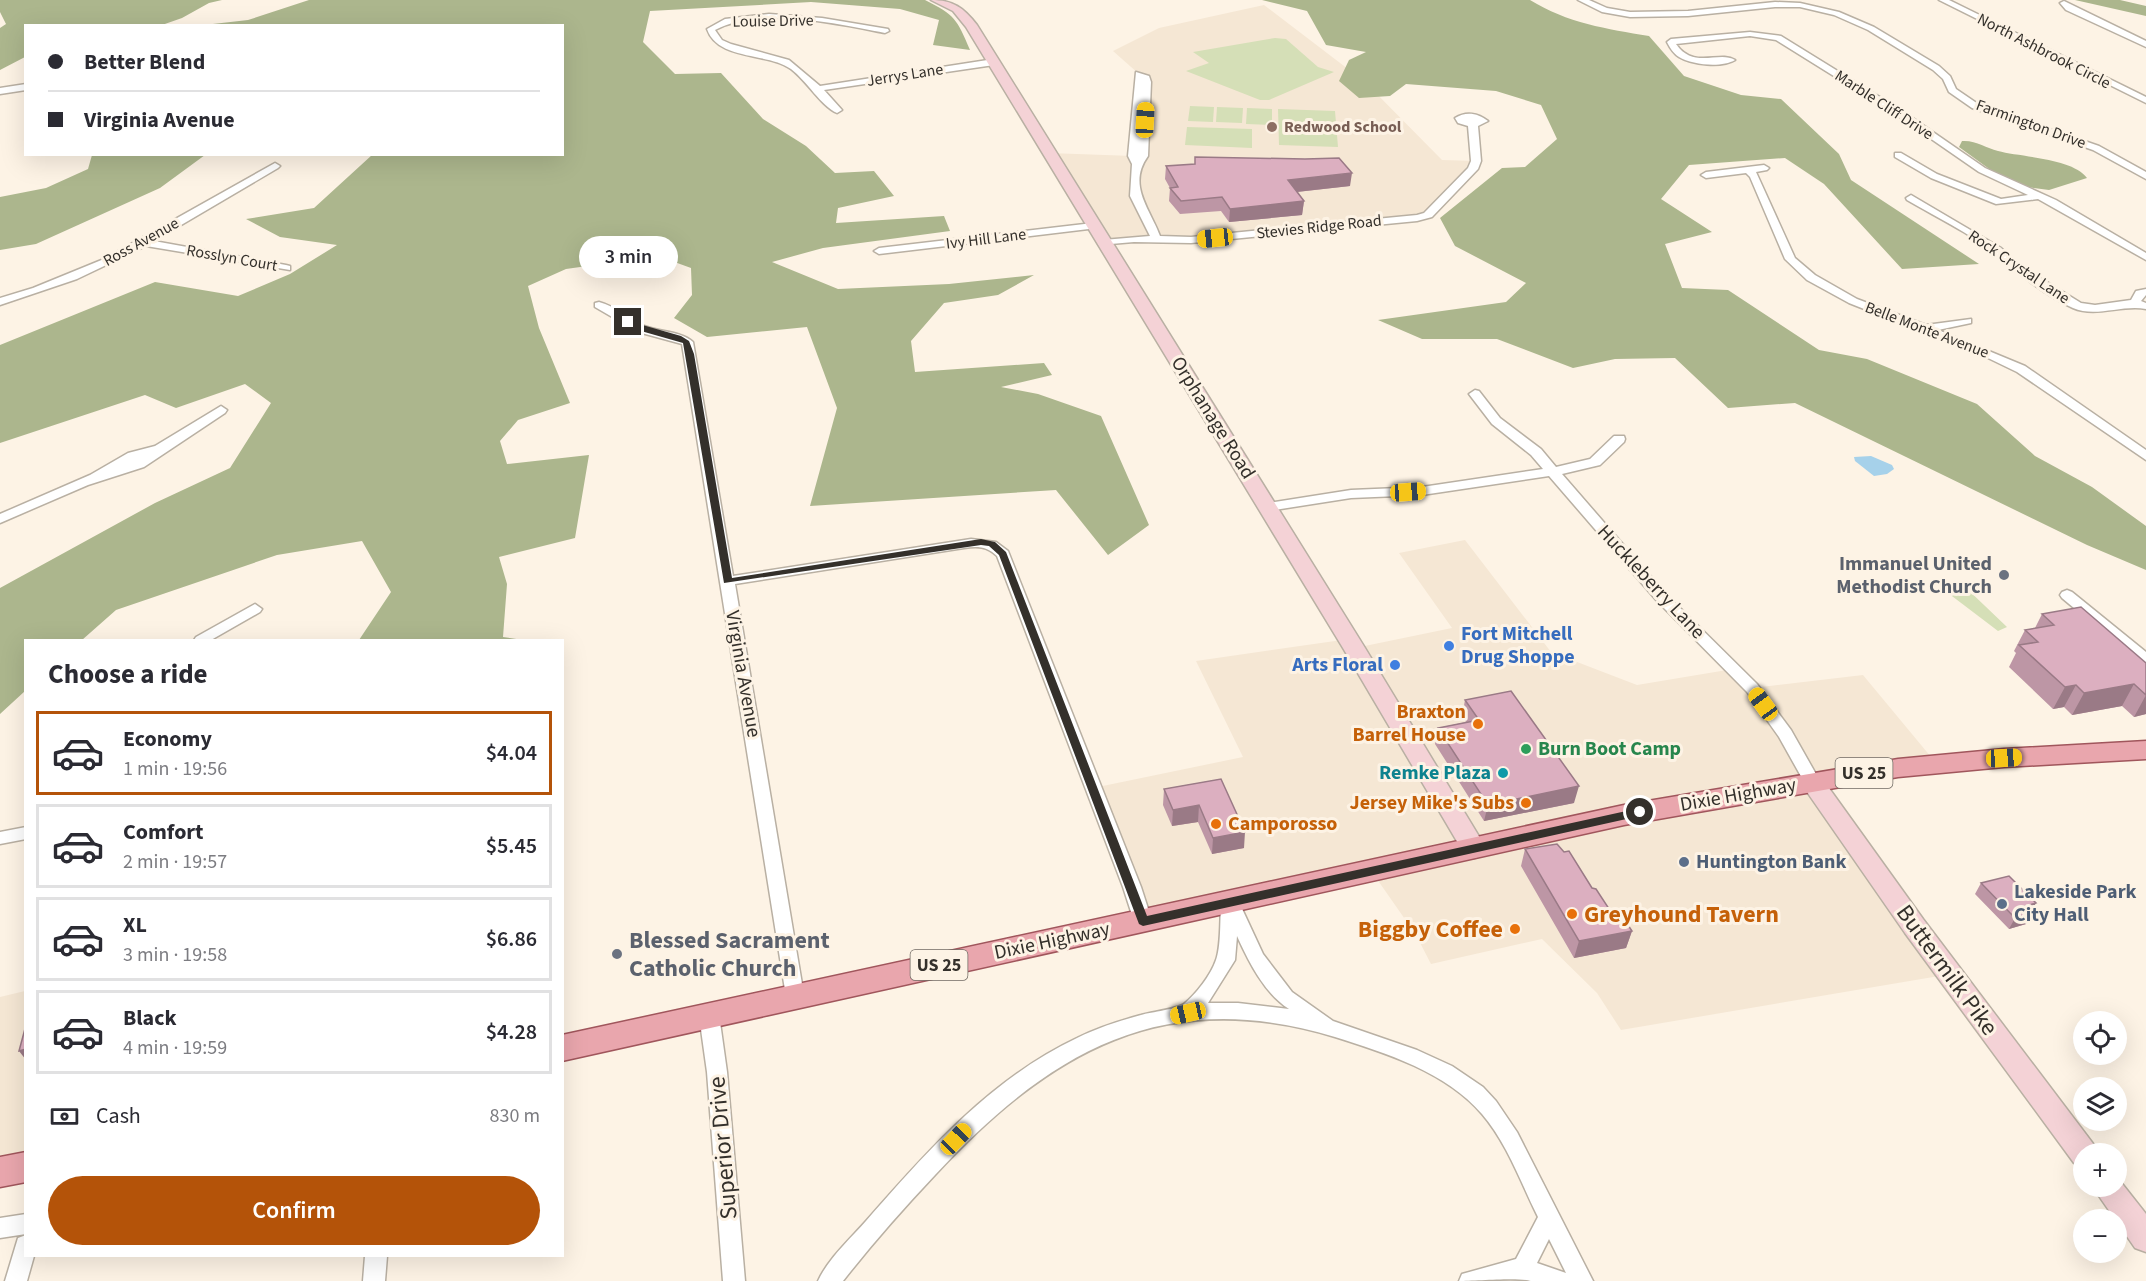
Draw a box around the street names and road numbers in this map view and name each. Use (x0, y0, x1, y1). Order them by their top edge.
street label: North Ashbrook Circle (1974, 8, 2114, 94)
street label: Louise Drive (732, 9, 814, 33)
street label: Jerrys Lane (865, 58, 945, 92)
street label: Marble Cliff Drive (1830, 65, 1938, 145)
street label: Farmington Drive (1973, 94, 2089, 154)
street label: Stevies Ridge Road (1255, 209, 1383, 245)
street label: Ross Avenue (99, 212, 183, 272)
street label: Ivy Hill Lane (945, 223, 1027, 255)
street label: Rock Crystal Lane (1964, 225, 2074, 309)
street label: Rosslyn Court (185, 239, 280, 277)
street label: Belle Monte Avenue (1862, 296, 1992, 364)
street label: Orphanage Road (1164, 351, 1262, 485)
street label: Huckleberry Lane (1591, 519, 1712, 645)
street label: Virginia Avenue (718, 608, 768, 740)
road number: US 25 (1836, 758, 1892, 788)
street label: Dixie Highway (1678, 771, 1799, 819)
street label: Buttermilk Pike (1888, 897, 2006, 1043)
street label: Dixie Highway (992, 915, 1113, 967)
road number: US 25 (910, 950, 968, 980)
street label: Superior Drive (699, 1075, 747, 1221)

